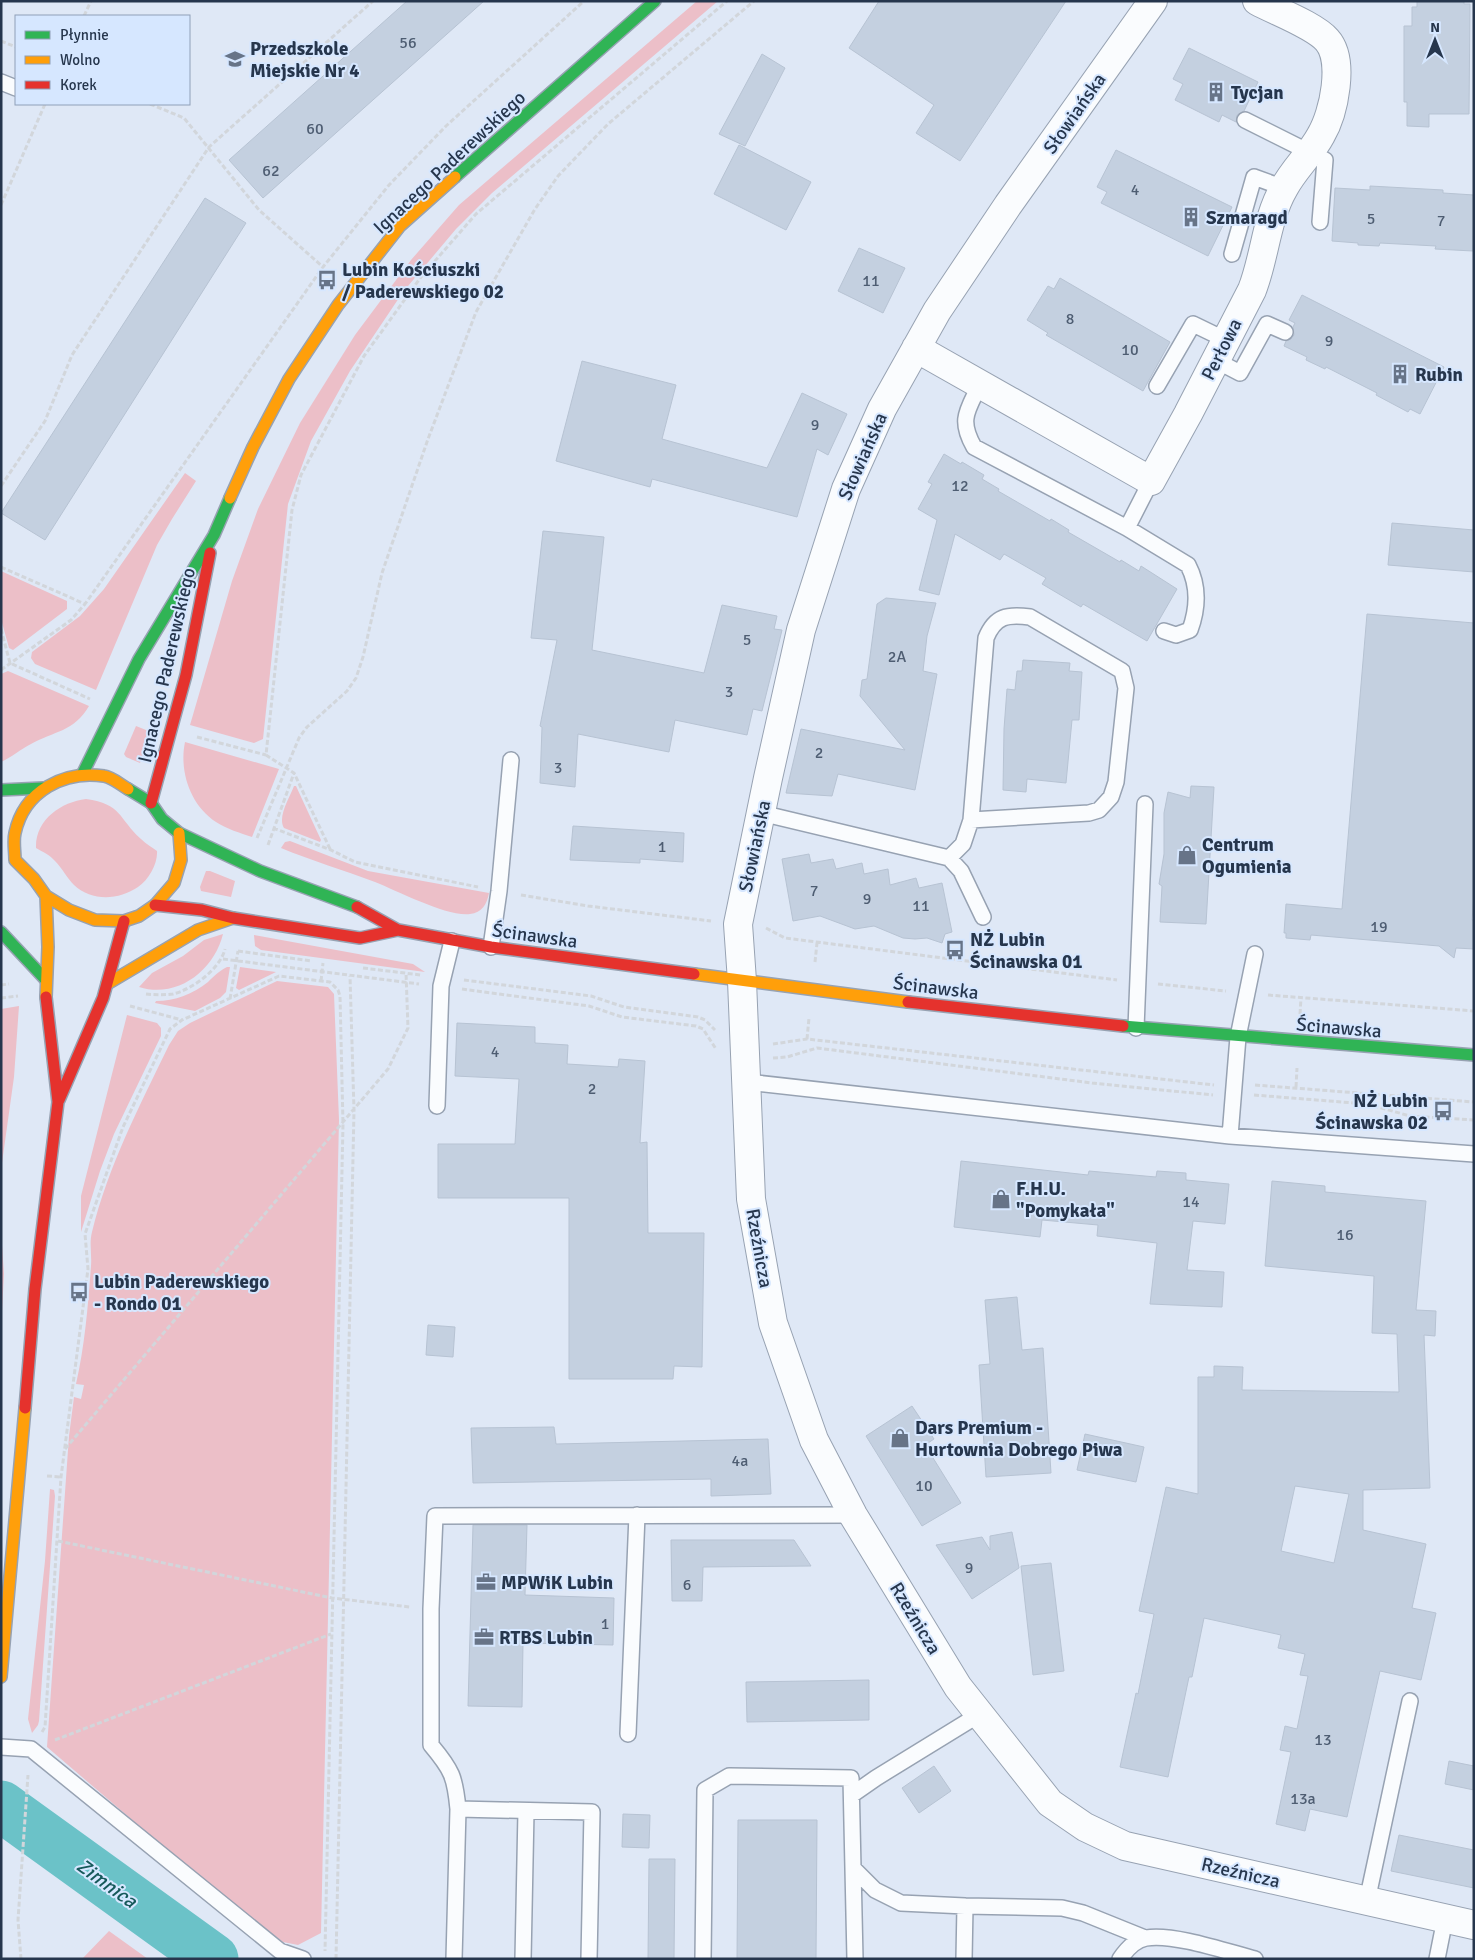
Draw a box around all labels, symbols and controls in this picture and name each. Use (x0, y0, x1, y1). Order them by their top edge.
legend (15, 15, 190, 105)
north arrow (1410, 15, 1460, 65)
text: N (1430, 19, 1440, 36)
text: Płynnie (60, 26, 109, 44)
house number: 56 (399, 33, 417, 53)
place label: Przedszkole Miejskie Nr 4 (250, 37, 359, 83)
school or university icon: Przedszkole Miejskie Nr 4 (224, 48, 246, 70)
text: Wolno (60, 51, 101, 69)
street label: Słowiańska (1038, 69, 1111, 159)
text: Korek (60, 76, 97, 94)
building icon: Tycjan (1205, 81, 1227, 103)
place label: Tycjan (1231, 81, 1284, 105)
street label: Ignacego Paderewskiego (369, 86, 531, 240)
house number: 60 (306, 119, 324, 139)
house number: 62 (262, 161, 280, 181)
house number: 4 (1131, 180, 1140, 200)
building icon: Szmaragd (1180, 206, 1202, 228)
place label: Szmaragd (1206, 206, 1288, 230)
house number: 5 (1367, 209, 1375, 229)
house number: 7 (1437, 211, 1445, 231)
place label: Lubin Kościuszki / Paderewskiego 02 (342, 258, 504, 304)
bus stop icon: Lubin Kościuszki / Paderewskiego 02 (316, 269, 338, 291)
house number: 11 (862, 271, 880, 291)
house number: 8 (1066, 309, 1074, 329)
street label: Perłowa (1196, 315, 1248, 384)
house number: 9 (1325, 331, 1333, 351)
house number: 10 (1121, 340, 1139, 360)
building icon: Rubin (1389, 363, 1411, 385)
place label: Rubin (1415, 363, 1463, 387)
street label: Słowiańska (833, 409, 893, 504)
house number: 9 (811, 415, 819, 435)
house number: 12 (951, 476, 969, 496)
street label: Ignacego Paderewskiego (133, 565, 201, 765)
house number: 5 (743, 630, 751, 650)
house number: 2A (888, 647, 906, 667)
house number: 3 (725, 682, 733, 702)
house number: 2 (815, 743, 823, 763)
house number: 3 (554, 758, 562, 778)
street label: Słowiańska (734, 798, 776, 894)
place label: Centrum Ogumienia (1202, 833, 1292, 879)
house number: 1 (658, 837, 666, 857)
shop icon: Centrum Ogumienia (1176, 844, 1198, 866)
house number: 7 (810, 881, 818, 901)
house number: 9 (863, 889, 871, 909)
house number: 11 (912, 896, 930, 916)
house number: 19 (1370, 917, 1388, 937)
street label: Ścinawska (491, 918, 579, 954)
place label: NŻ Lubin Ścinawska 01 (970, 928, 1083, 974)
bus stop icon: NŻ Lubin Ścinawska 01 (944, 939, 966, 961)
street label: Ścinawska (892, 971, 980, 1005)
street label: Ścinawska (1295, 1012, 1383, 1044)
house number: 4 (491, 1042, 500, 1062)
house number: 2 (588, 1079, 596, 1099)
place label: NŻ Lubin Ścinawska 02 (1315, 1089, 1428, 1135)
bus stop icon: NŻ Lubin Ścinawska 02 (1432, 1100, 1454, 1122)
place label: F.H.U. "Pomykała" (1016, 1177, 1115, 1223)
shop icon: F.H.U. "Pomykała" (990, 1188, 1012, 1210)
house number: 14 (1182, 1192, 1200, 1212)
street label: Rzeźnicza (740, 1207, 778, 1290)
house number: 16 (1336, 1225, 1354, 1245)
place label: Lubin Paderewskiego - Rondo 01 (94, 1270, 269, 1316)
bus stop icon: Lubin Paderewskiego - Rondo 01 (68, 1281, 90, 1303)
place label: Dars Premium - Hurtownia Dobrego Piwa (915, 1416, 1123, 1462)
shop icon: Dars Premium - Hurtownia Dobrego Piwa (889, 1427, 911, 1449)
house number: 4a (732, 1451, 748, 1471)
house number: 10 (915, 1476, 933, 1496)
house number: 9 (965, 1558, 973, 1578)
office icon: MPWiK Lubin (475, 1571, 497, 1593)
place label: MPWiK Lubin (501, 1571, 613, 1595)
house number: 6 (683, 1575, 691, 1595)
street label: Rzeźnicza (884, 1578, 946, 1659)
house number: 1 (601, 1614, 609, 1634)
office icon: RTBS Lubin (473, 1626, 495, 1648)
place label: RTBS Lubin (499, 1626, 593, 1650)
house number: 13 (1314, 1730, 1332, 1750)
house number: 13a (1290, 1789, 1316, 1809)
street label: Rzeźnicza (1199, 1852, 1283, 1894)
water label: Zimnica (72, 1853, 142, 1914)

